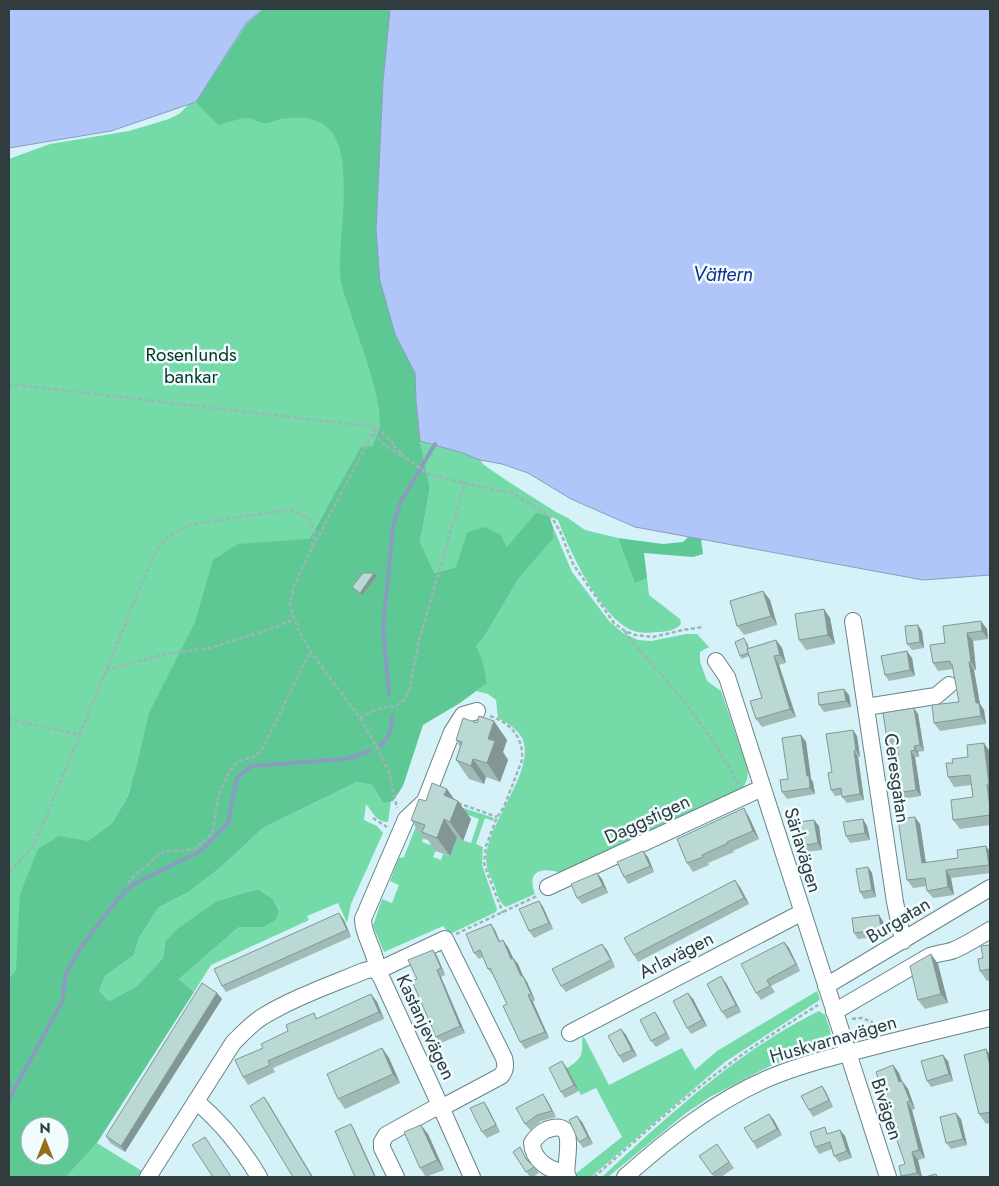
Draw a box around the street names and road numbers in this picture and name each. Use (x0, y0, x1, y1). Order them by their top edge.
street label: Ceresgatan (877, 731, 917, 825)
street label: Daggstigen (600, 787, 694, 851)
street label: Särlavägen (777, 804, 829, 896)
street label: Burgatan (861, 890, 935, 950)
street label: Arlavägen (634, 925, 718, 985)
street label: Kastanjevägen (390, 970, 462, 1084)
street label: Huskvarnavägen (766, 1008, 900, 1070)
street label: Bivägen (864, 1075, 910, 1143)

